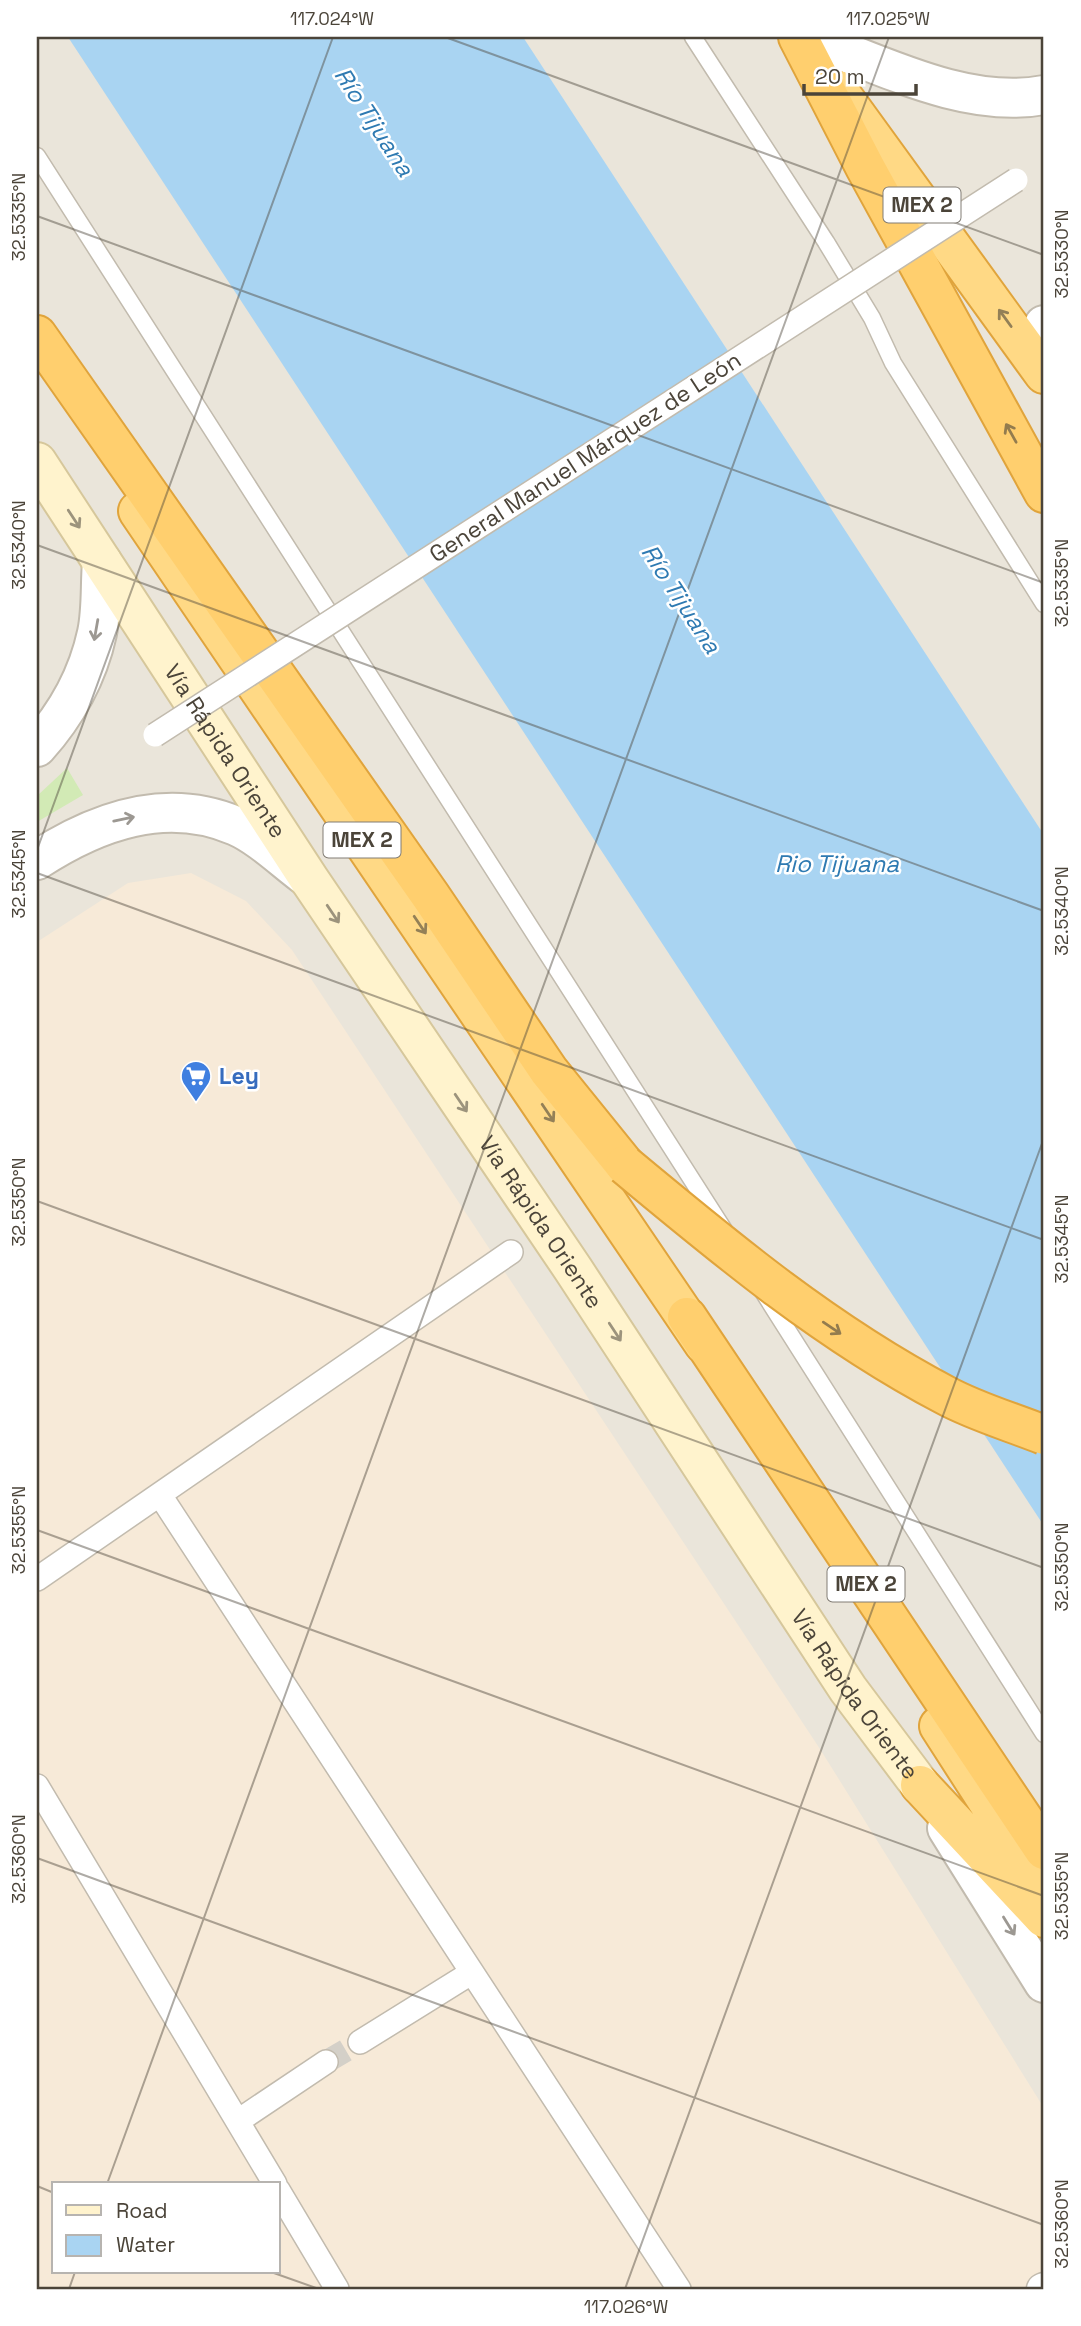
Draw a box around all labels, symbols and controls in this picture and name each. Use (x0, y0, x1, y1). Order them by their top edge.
text: 117.024°W (290, 7, 374, 30)
text: 117.025°W (846, 7, 930, 30)
scale bar (804, 52, 916, 96)
water label: Río Tijuana (328, 61, 421, 182)
text: 20 m (815, 63, 865, 90)
text: 32.5335°N (7, 173, 30, 261)
road number: MEX 2 (884, 188, 960, 222)
text: 32.5330°N (1050, 209, 1073, 299)
one-way arrow (998, 309, 1013, 328)
street label: General Manuel Márquez de León (423, 345, 747, 569)
one-way arrow (1004, 423, 1017, 444)
text: 32.5340°N (7, 500, 30, 590)
one-way arrow (67, 509, 81, 529)
water label: Río Tijuana (635, 538, 728, 659)
text: 32.5335°N (1050, 539, 1073, 627)
one-way arrow (89, 618, 102, 641)
street label: Vía Rápida Oriente (158, 658, 293, 844)
one-way arrow (112, 811, 135, 825)
road number: MEX 2 (324, 822, 400, 858)
text: 32.5345°N (7, 830, 30, 918)
water label: Rio Tijuana (775, 848, 899, 879)
text: 32.5340°N (1050, 866, 1073, 956)
one-way arrow (326, 904, 340, 924)
one-way arrow (413, 915, 427, 934)
supermarket icon: Ley (179, 1059, 213, 1103)
place label: Ley (219, 1061, 259, 1091)
one-way arrow (453, 1093, 468, 1112)
one-way arrow (541, 1103, 555, 1122)
street label: Vía Rápida Oriente (472, 1130, 610, 1314)
text: 32.5350°N (7, 1157, 30, 1247)
text: 32.5345°N (1050, 1195, 1073, 1283)
one-way arrow (822, 1321, 841, 1335)
one-way arrow (607, 1322, 622, 1341)
text: 32.5355°N (7, 1486, 30, 1574)
text: 32.5350°N (1050, 1522, 1073, 1612)
road number: MEX 2 (828, 1566, 904, 1602)
street label: Vía Rápida Oriente (785, 1603, 926, 1785)
text: 32.5360°N (7, 1814, 30, 1904)
text: 32.5355°N (1050, 1852, 1073, 1940)
one-way arrow (1002, 1915, 1016, 1935)
text: 32.5360°N (1050, 2179, 1073, 2269)
legend (52, 2182, 280, 2274)
text: Road (116, 2197, 168, 2224)
text: Water (116, 2231, 175, 2258)
text: 117.026°W (584, 2295, 668, 2318)

